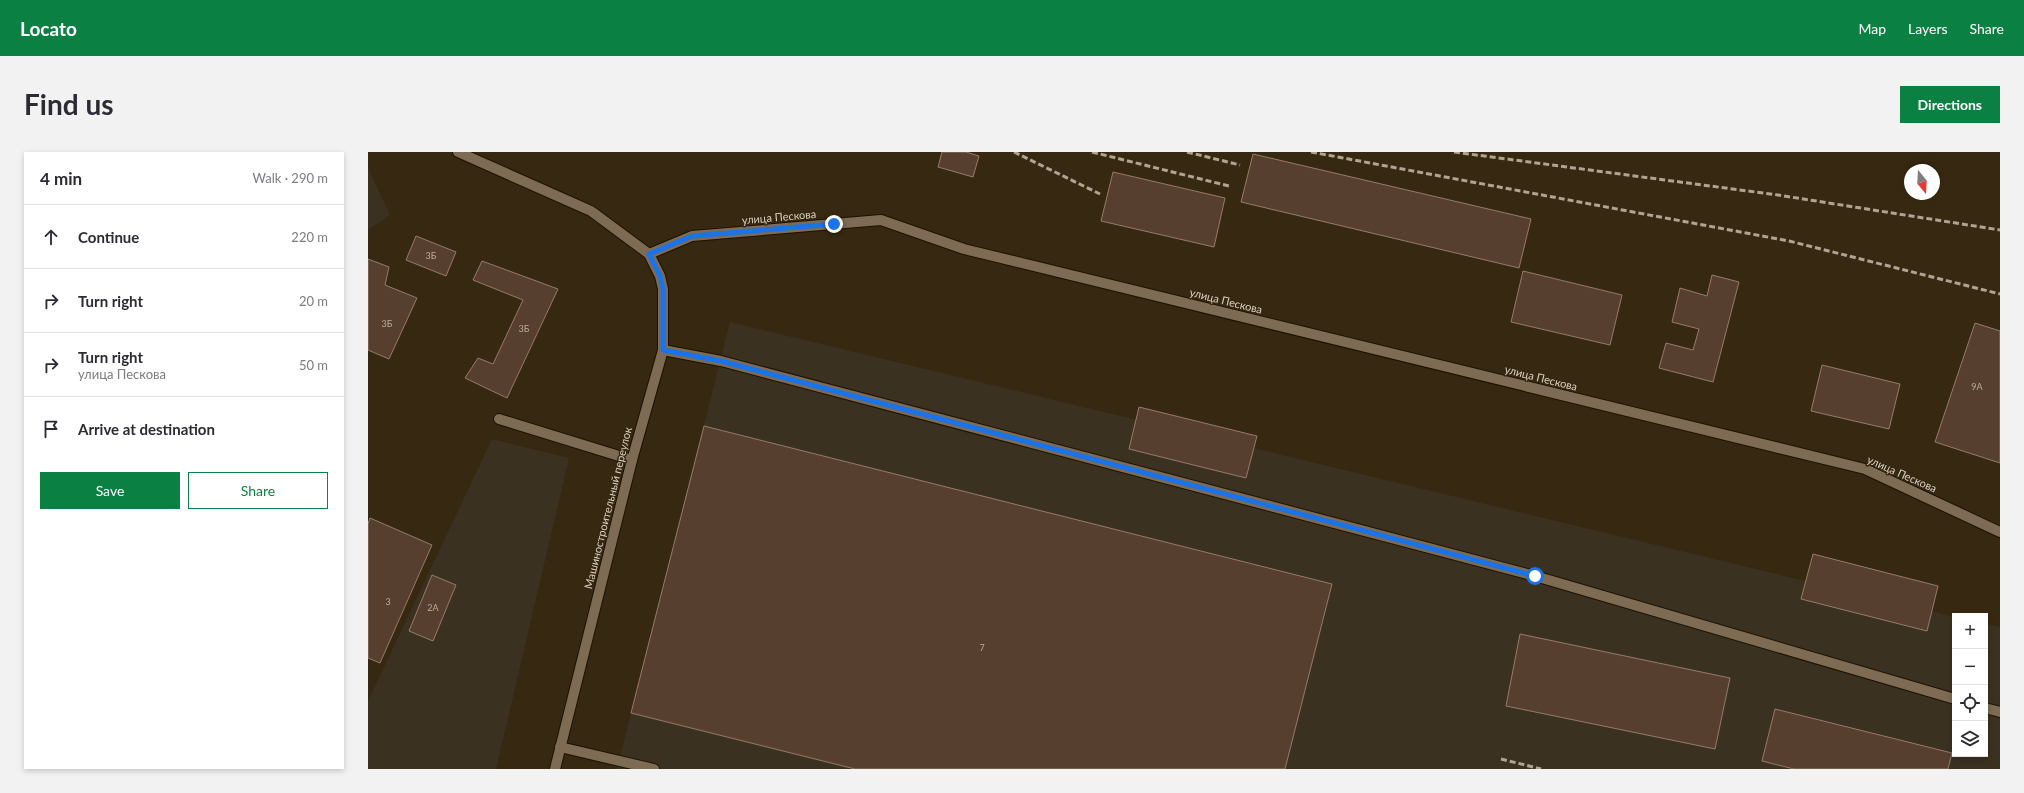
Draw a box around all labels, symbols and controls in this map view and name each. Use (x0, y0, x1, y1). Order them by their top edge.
text: Locato (20, 17, 77, 40)
text: Map (1858, 20, 1886, 37)
text: Layers (1908, 20, 1948, 37)
text: Share (1970, 20, 2004, 37)
button: Directions (1900, 86, 2000, 123)
text: Find us (24, 87, 114, 121)
north arrow (1904, 164, 1940, 200)
text: 4 min (40, 168, 82, 189)
text: Walk · 290 m (252, 170, 328, 186)
street label: улица Пескова (741, 207, 817, 226)
route end (825, 215, 843, 233)
icon: ahead (40, 226, 62, 248)
text: Continue (78, 228, 139, 246)
text: 220 m (291, 229, 328, 245)
house number: 3Б (426, 250, 437, 261)
street label: улица Пескова (1188, 285, 1264, 316)
icon: right (40, 290, 62, 312)
text: Turn right (78, 292, 143, 310)
text: 20 m (299, 293, 328, 309)
house number: 3Б (382, 318, 393, 329)
house number: 3Б (519, 323, 530, 334)
text: Turn right (78, 348, 143, 366)
icon: right (40, 354, 62, 376)
text: 50 m (299, 357, 328, 373)
street label: улица Пескова (1503, 362, 1579, 393)
text: улица Пескова (78, 366, 166, 382)
house number: 9А (1971, 381, 1984, 392)
icon: arrive (40, 418, 62, 440)
text: Arrive at destination (78, 420, 215, 438)
street label: Машиностроительный переулок (581, 425, 634, 590)
street label: улица Пескова (1866, 452, 1939, 495)
button: Save (40, 472, 180, 509)
button: Share (188, 472, 328, 509)
route start (1526, 567, 1544, 585)
house number: 3 (385, 596, 391, 607)
house number: 2А (427, 602, 440, 613)
map controls (1952, 613, 1988, 757)
button: + (1952, 613, 1988, 649)
house number: 7 (979, 642, 985, 653)
button: − (1952, 649, 1988, 685)
button: locate (1952, 685, 1988, 721)
button: layers (1952, 721, 1988, 757)

